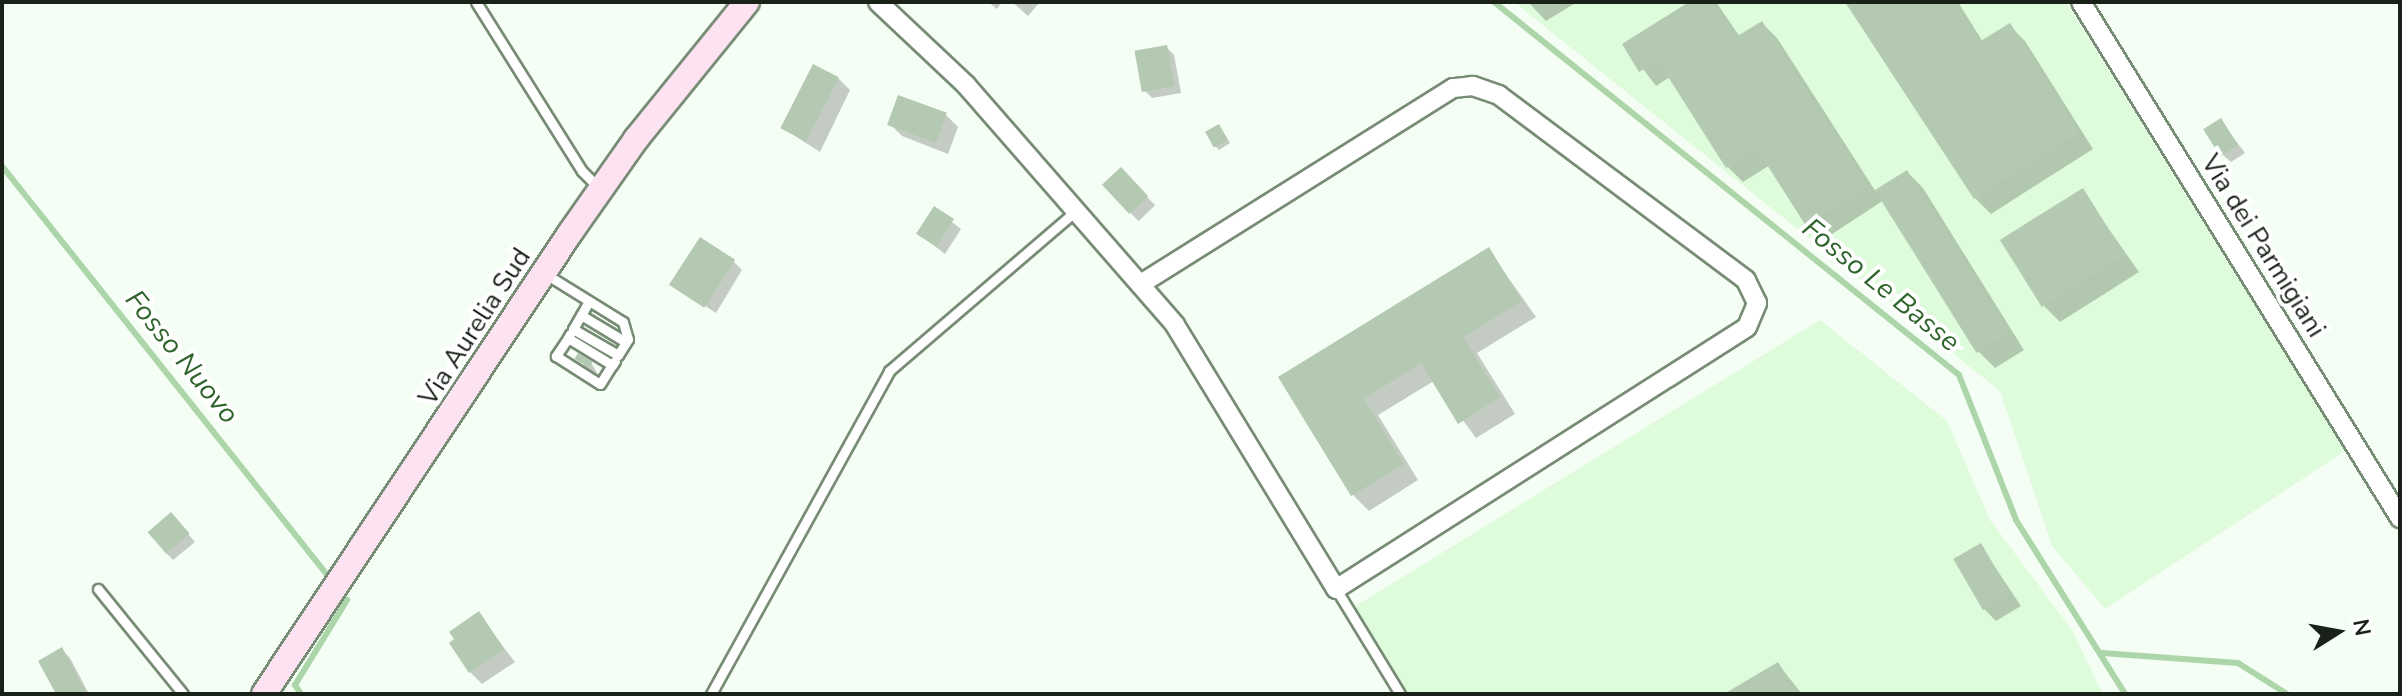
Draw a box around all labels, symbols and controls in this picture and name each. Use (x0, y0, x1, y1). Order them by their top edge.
street label: Via dei Parmigiani (2194, 149, 2332, 343)
water label: Fosso Le Basse (1795, 211, 1967, 359)
street label: Via Aurelia Sud (413, 243, 537, 411)
water label: Fosso Nuovo (118, 284, 246, 430)
north arrow (2298, 592, 2378, 672)
text: N (2345, 616, 2378, 638)

